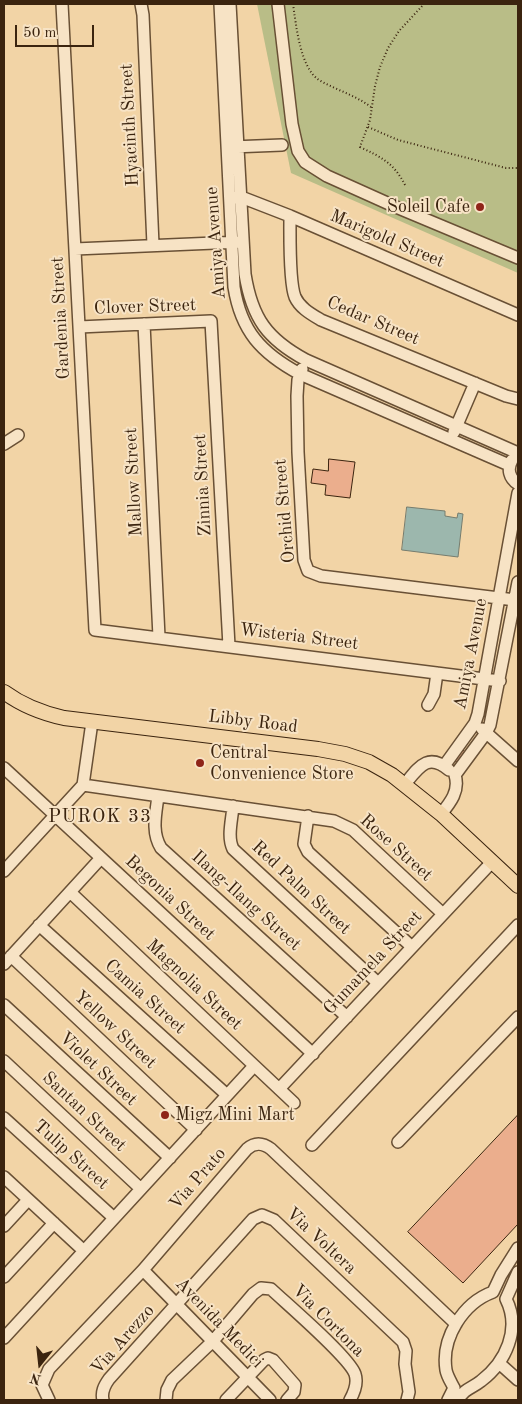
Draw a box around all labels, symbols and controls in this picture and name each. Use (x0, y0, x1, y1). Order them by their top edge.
scale bar (18, 15, 96, 47)
text: 50 m (23, 26, 57, 41)
street label: Hyacinth Street (116, 63, 144, 187)
street label: Amiya Avenue (201, 186, 231, 300)
place label: Soleil Cafe (387, 196, 470, 218)
marker: Soleil Cafe (474, 201, 486, 213)
street label: Marigold Street (327, 205, 447, 273)
street label: Gardenia Street (47, 256, 75, 380)
street label: Cedar Street (323, 292, 423, 350)
street label: Clover Street (94, 294, 196, 320)
street label: Mallow Street (120, 427, 148, 537)
street label: Zinnia Street (190, 433, 216, 537)
street label: Orchid Street (270, 458, 300, 564)
street label: Amiya Avenue (450, 596, 492, 712)
street label: Wisteria Street (238, 619, 360, 655)
street label: Libby Road (207, 706, 299, 738)
place label: Central Convenience Store (210, 742, 353, 784)
marker: Central Convenience Store (194, 757, 206, 769)
district label: PUROK 33 (47, 806, 153, 828)
street label: Rose Street (355, 810, 437, 886)
street label: Red Palm Street (247, 837, 355, 939)
street label: Ilang-Ilang Street (187, 846, 305, 956)
street label: Begonia Street (120, 851, 220, 945)
street label: Gumamela Street (319, 906, 427, 1020)
street label: Magnolia Street (141, 935, 247, 1035)
street label: Camia Street (100, 955, 190, 1039)
street label: Yellow Street (69, 986, 161, 1074)
street label: Violet Street (54, 1027, 142, 1111)
street label: Santan Street (37, 1067, 131, 1157)
place label: Migz Mini Mart (175, 1104, 295, 1126)
marker: Migz Mini Mart (159, 1109, 171, 1121)
street label: Tulip Street (29, 1115, 113, 1195)
street label: Via Prato (165, 1143, 231, 1215)
street label: Via Voltera (281, 1203, 361, 1279)
street label: Avenida Medici (170, 1273, 268, 1373)
street label: Via Cortona (287, 1280, 369, 1362)
street label: Via Arezzo (87, 1300, 159, 1380)
north arrow (15, 1339, 65, 1389)
text: N (29, 1370, 43, 1387)

